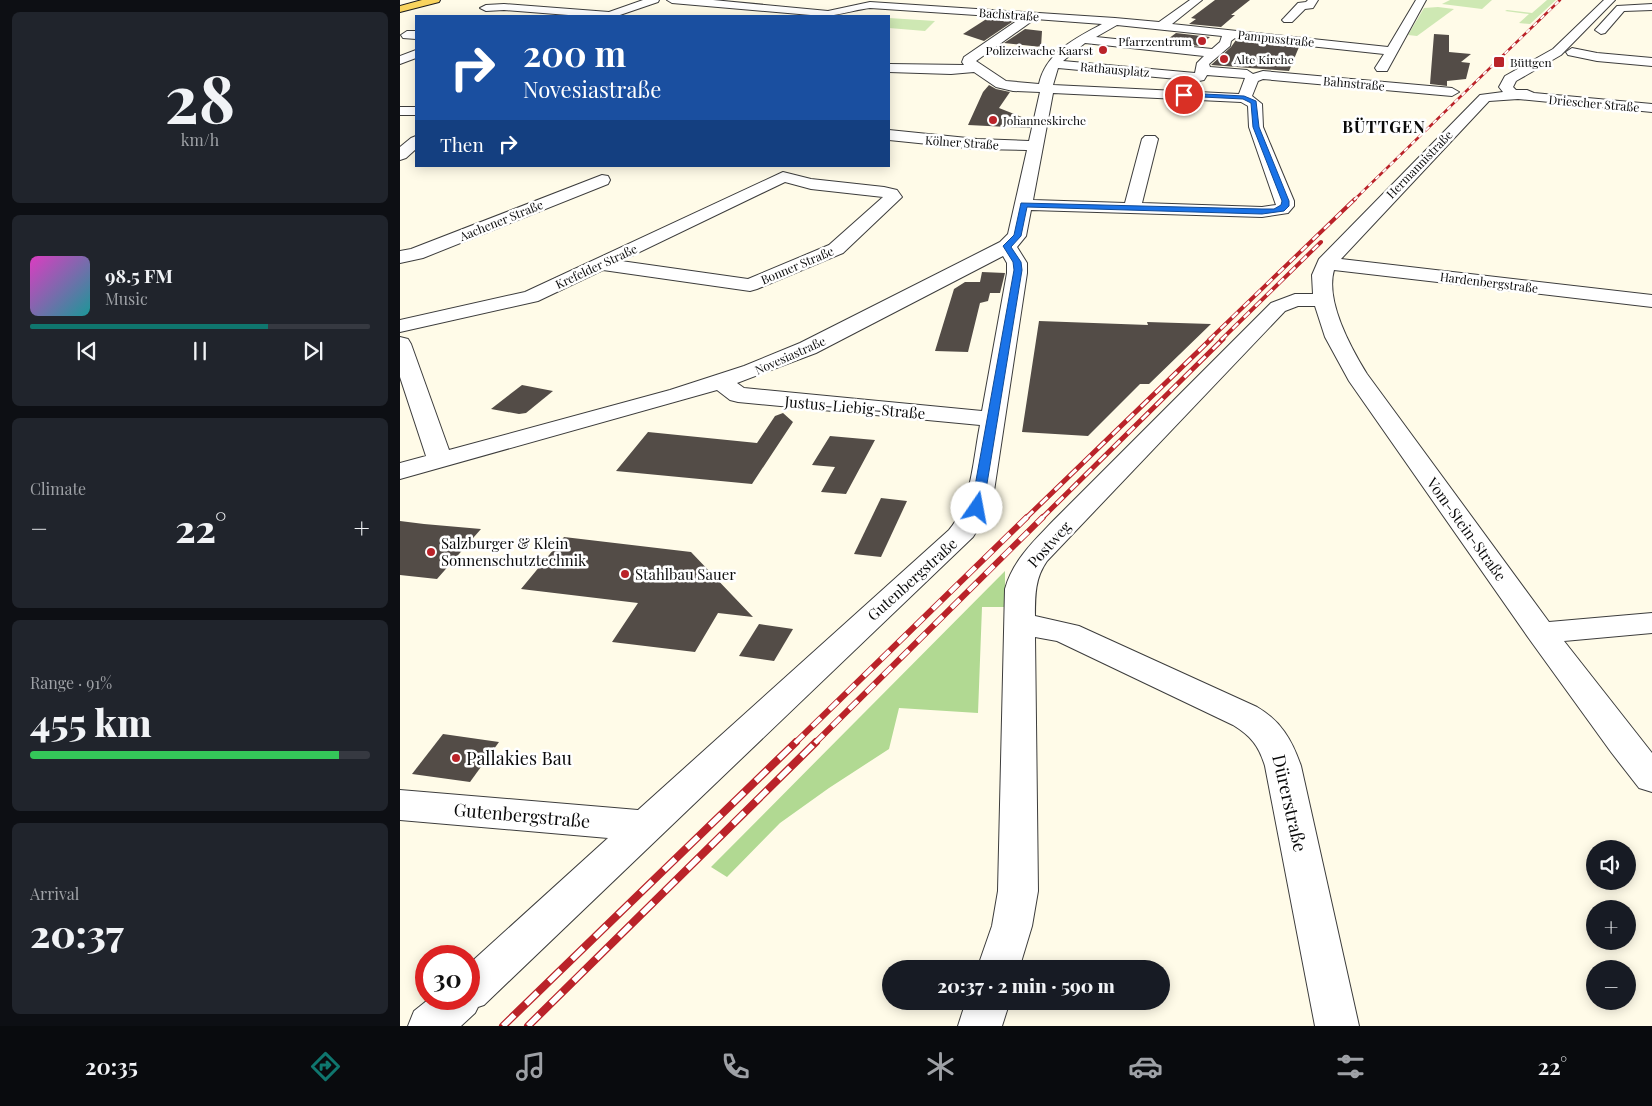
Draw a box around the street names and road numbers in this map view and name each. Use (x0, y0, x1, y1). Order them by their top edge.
street label: Bachstraße (978, 4, 1040, 24)
street label: Pampusstraße (1237, 26, 1315, 50)
street label: Rathausplatz (1080, 58, 1151, 80)
street label: Bahnstraße (1323, 72, 1385, 94)
street label: Driescher Straße (1548, 91, 1640, 115)
street label: Hermannistraße (1382, 127, 1456, 201)
street label: Kölner Straße (924, 131, 1000, 153)
street label: Aachener Straße (456, 196, 545, 244)
street label: Krefelder Straße (553, 240, 639, 292)
street label: Bonner Straße (758, 242, 836, 288)
street label: Hardenbergstraße (1439, 268, 1539, 296)
street label: Novesiastraße (752, 332, 828, 378)
street label: Justus-Liebig-Straße (783, 391, 926, 423)
street label: Vom-Stein-Straße (1422, 473, 1511, 585)
street label: Postweg (1023, 517, 1075, 571)
street label: Gutenbergstraße (863, 533, 961, 625)
street label: Dürerstraße (1267, 752, 1313, 854)
street label: Gutenbergstraße (453, 797, 591, 833)

